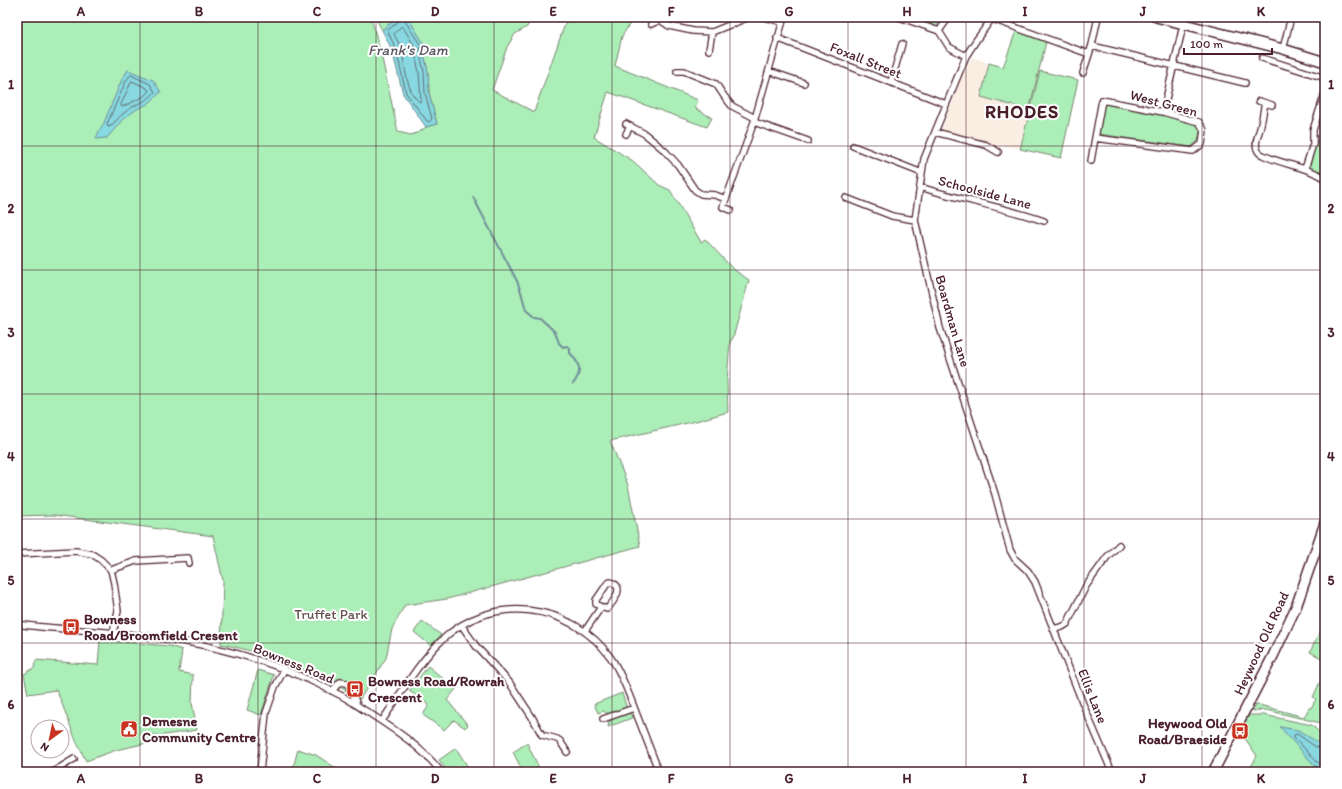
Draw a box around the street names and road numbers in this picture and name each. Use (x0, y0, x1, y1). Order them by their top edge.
street label: Foxall Street (827, 38, 904, 83)
street label: West Green (1128, 86, 1200, 121)
street label: Schoolside Lane (937, 172, 1033, 213)
street label: Boardman Lane (931, 273, 974, 369)
street label: Heywood Old Road (1230, 588, 1293, 698)
street label: Bowness Road (251, 639, 337, 688)
street label: Ellis Lane (1074, 666, 1111, 726)

